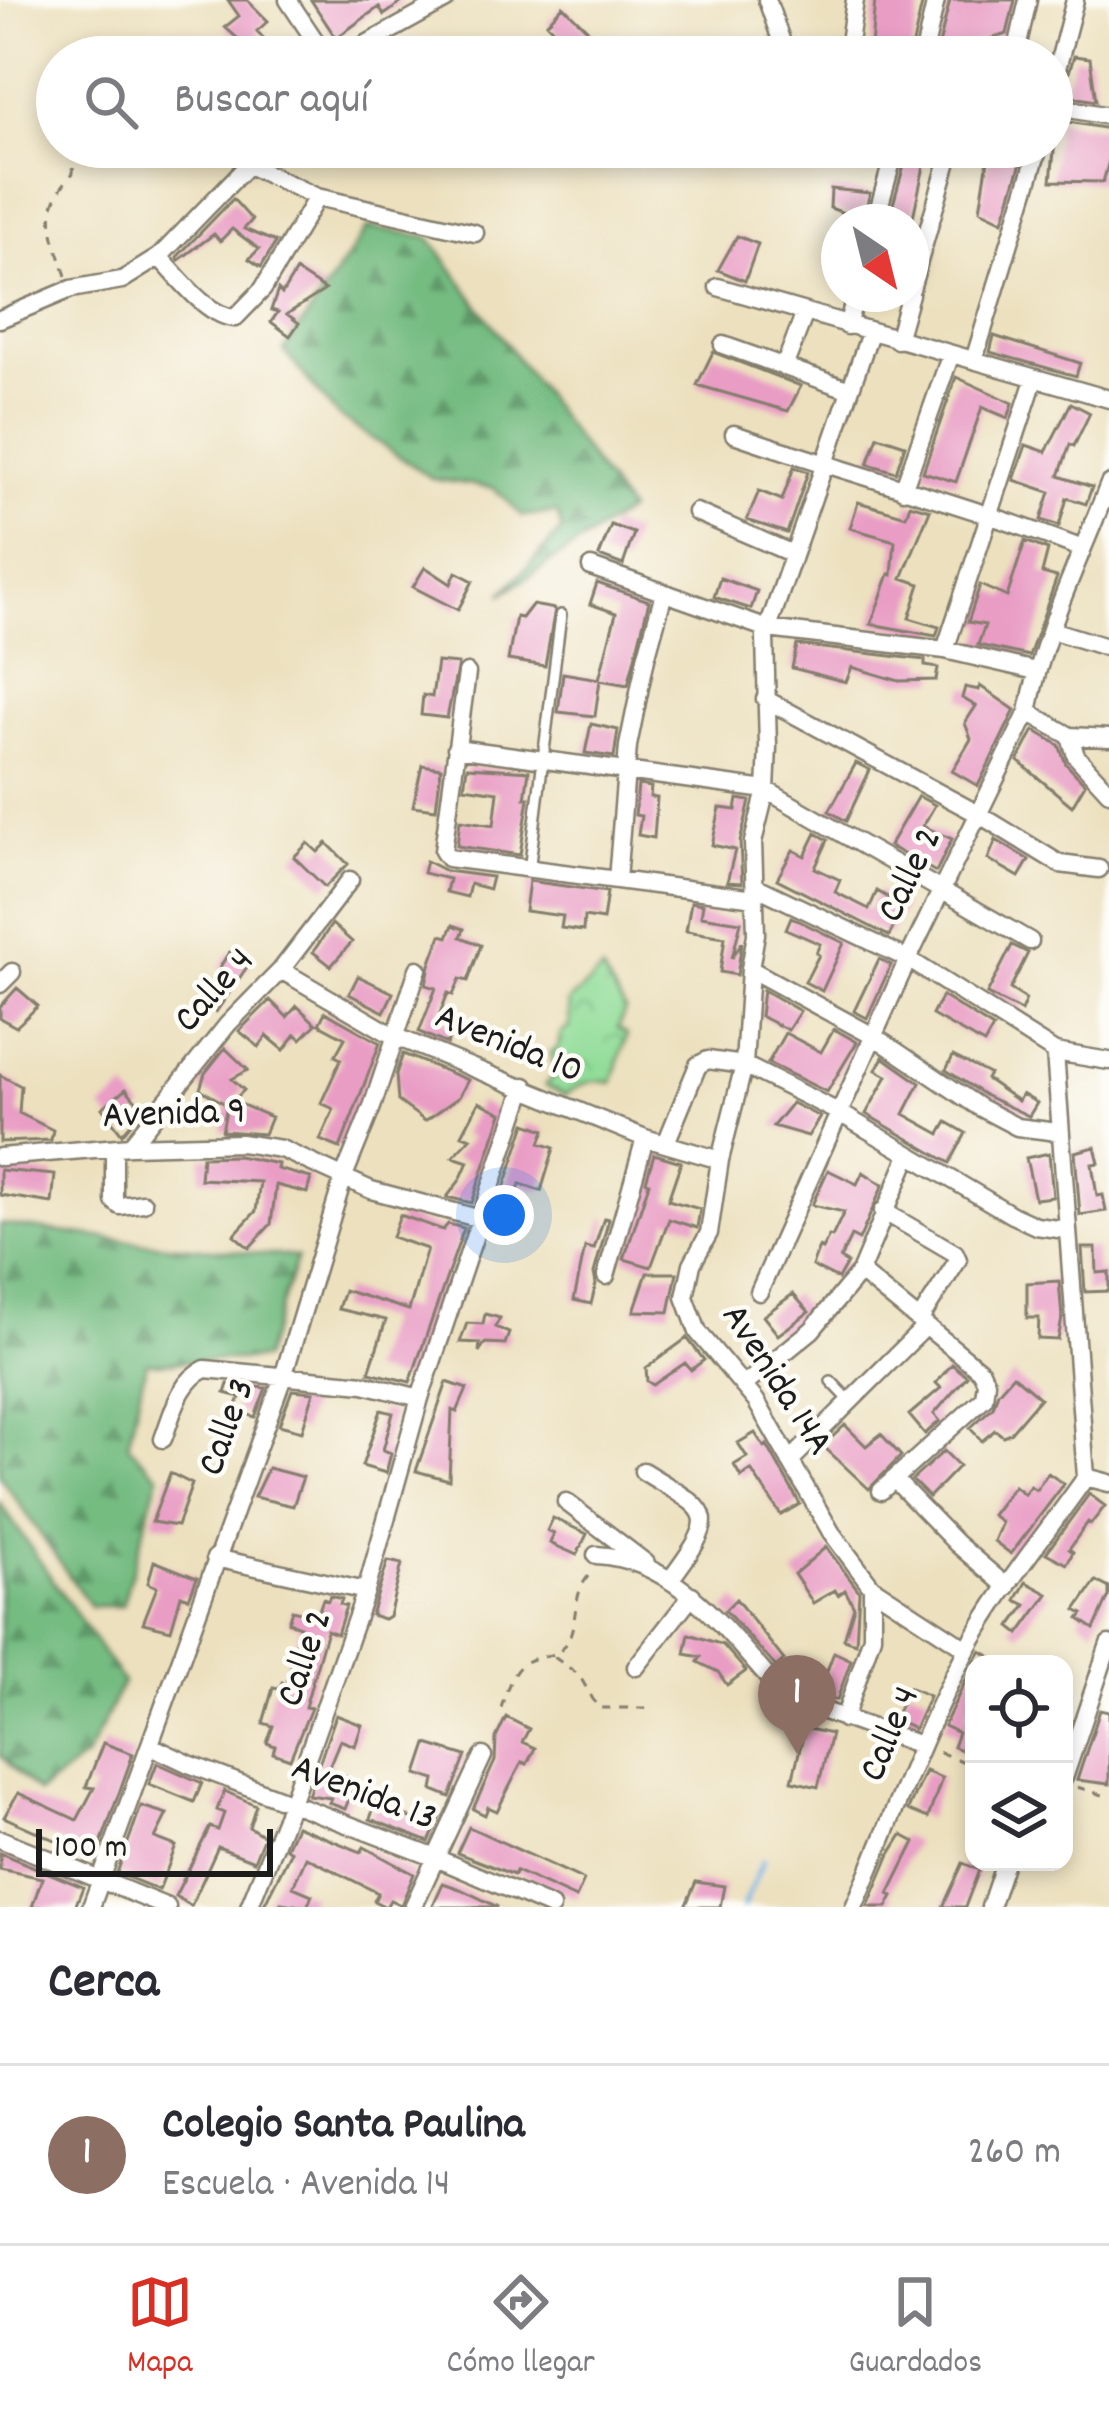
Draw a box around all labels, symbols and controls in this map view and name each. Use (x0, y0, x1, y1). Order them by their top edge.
search box (36, 36, 1073, 168)
icon: search (78, 69, 144, 135)
text: Buscar aquí (174, 70, 369, 134)
north arrow (821, 204, 929, 312)
street label: Calle 2 (866, 819, 958, 933)
street label: Calle 4 (163, 937, 269, 1047)
street label: Avenida 10 (426, 991, 590, 1101)
street label: Avenida 9 (101, 1086, 247, 1146)
your location (474, 1185, 534, 1245)
street label: Avenida 14A (705, 1294, 845, 1468)
street label: Calle 3 (186, 1372, 272, 1484)
street label: Calle 2 (265, 1603, 349, 1715)
pin: 1 (758, 1655, 836, 1754)
map controls (965, 1655, 1073, 1871)
button: locate (965, 1655, 1073, 1763)
street label: Calle 4 (847, 1679, 937, 1791)
street label: Avenida 13 (283, 1742, 443, 1848)
button: layers (965, 1763, 1073, 1871)
scale bar (36, 1823, 273, 1876)
text: 100 m (54, 1826, 127, 1873)
text: Cerca (48, 1949, 159, 2021)
text: Colegio Santa Paulina (162, 2095, 525, 2159)
text: 1 (83, 2127, 91, 2182)
text: 260 m (968, 2127, 1061, 2182)
text: Escuela · Avenida 14 (162, 2159, 450, 2214)
tab: Mapa (127, 2269, 193, 2388)
tab: Cómo llegar (447, 2269, 595, 2388)
tab: Guardados (849, 2269, 982, 2388)

